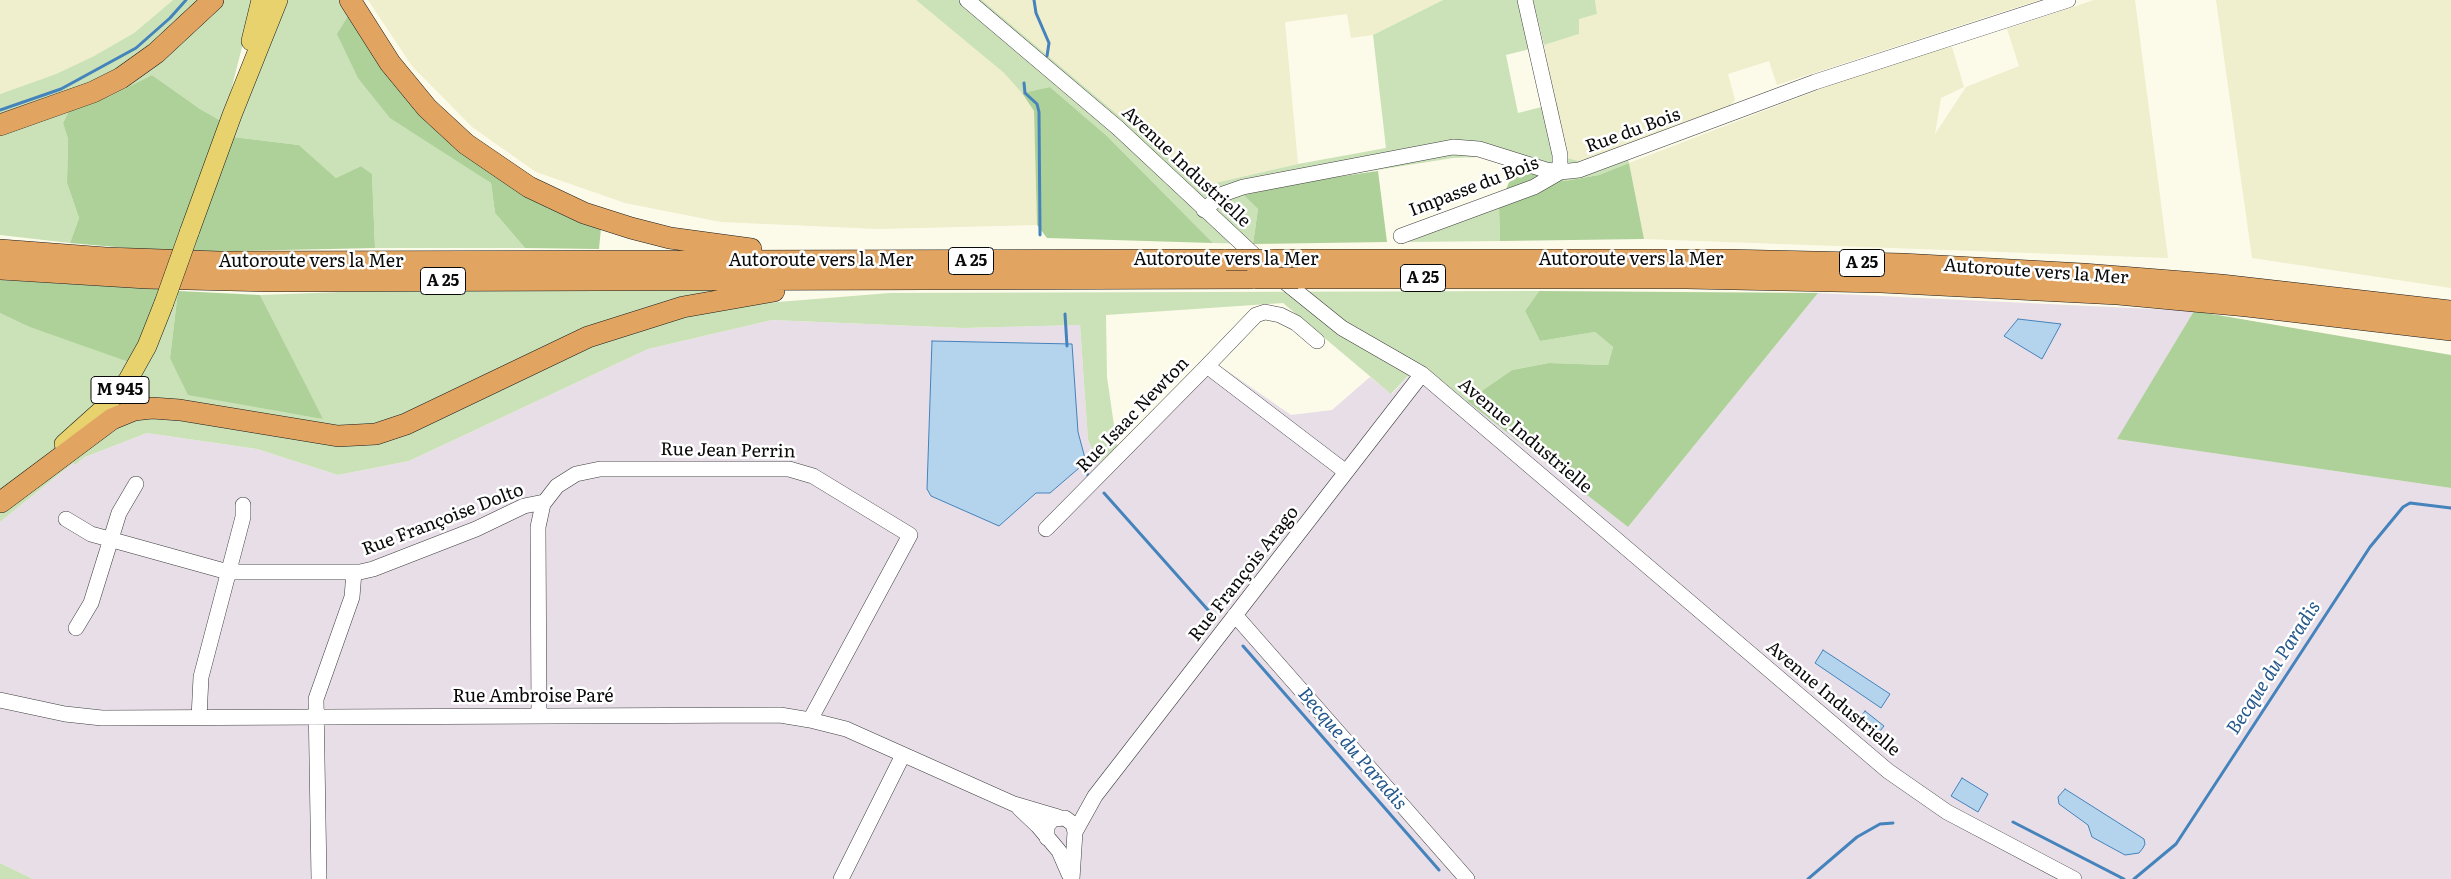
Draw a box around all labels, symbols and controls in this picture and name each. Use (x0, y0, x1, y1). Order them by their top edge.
street label: Avenue Industrielle (1117, 102, 1255, 232)
street label: Rue du Bois (1583, 104, 1683, 158)
street label: Impasse du Bois (1406, 152, 1542, 222)
road number: A 25 (948, 248, 994, 274)
street label: Autoroute vers la Mer (1133, 249, 1319, 271)
street label: Autoroute vers la Mer (1538, 249, 1724, 271)
street label: Autoroute vers la Mer (728, 250, 914, 272)
road number: A 25 (1840, 250, 1884, 276)
street label: Autoroute vers la Mer (218, 251, 404, 273)
street label: Autoroute vers la Mer (1943, 255, 2129, 289)
road number: A 25 (1400, 264, 1446, 292)
road number: A 25 (420, 268, 466, 294)
street label: Rue Isaac Newton (1072, 353, 1194, 477)
street label: Avenue Industrielle (1454, 374, 1596, 498)
road number: M 945 (91, 376, 149, 404)
street label: Rue Jean Perrin (660, 439, 796, 463)
street label: Rue Françoise Dolto (359, 479, 527, 561)
street label: Rue François Arago (1185, 502, 1303, 646)
water label: Becque du Paradis (2222, 597, 2326, 739)
street label: Avenue Industrielle (1762, 637, 1904, 761)
water label: Becque du Paradis (1293, 683, 1411, 815)
street label: Rue Ambroise Paré (452, 686, 614, 708)

